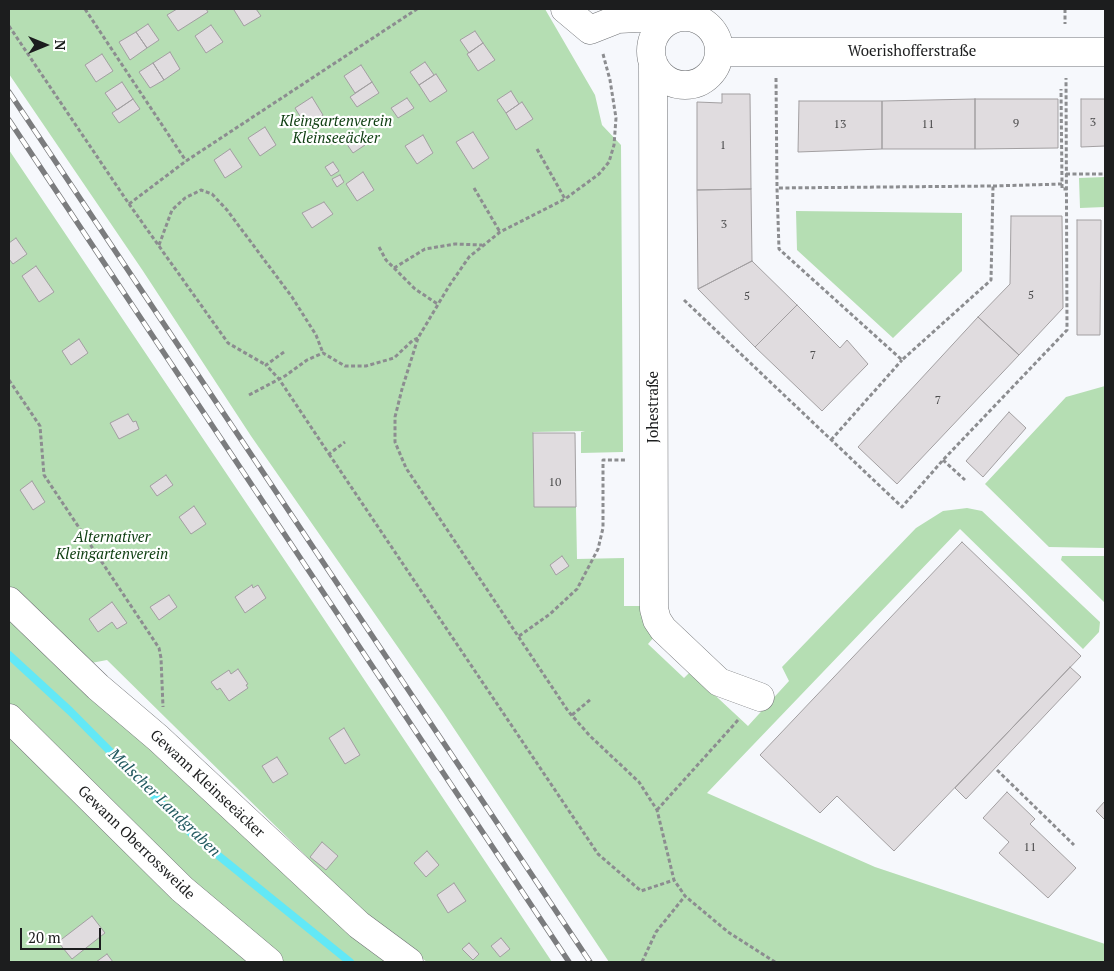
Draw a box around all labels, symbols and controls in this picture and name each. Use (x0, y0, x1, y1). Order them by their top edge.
north arrow (20, 20, 70, 70)
text: N (51, 40, 70, 50)
street label: Woerishofferstraße (848, 43, 976, 61)
park label: Kleingartenverein Kleinseeäcker (280, 113, 392, 148)
house number: 3 (1090, 116, 1096, 130)
house number: 9 (1013, 117, 1019, 131)
house number: 13 (834, 118, 846, 132)
house number: 11 (922, 118, 934, 132)
house number: 1 (720, 139, 726, 153)
house number: 3 (721, 218, 727, 232)
house number: 5 (1028, 289, 1034, 303)
house number: 5 (744, 290, 750, 304)
house number: 7 (810, 349, 816, 363)
street label: Johestraße (645, 371, 663, 443)
house number: 7 (935, 394, 941, 408)
house number: 10 (549, 476, 561, 490)
park label: Alternativer Kleingartenverein (56, 529, 168, 564)
street label: Gewann Kleinseeäcker (146, 726, 268, 842)
water label: Malscher Landgraben (104, 745, 224, 861)
street label: Gewann Oberrossweide (74, 782, 198, 904)
house number: 11 (1024, 841, 1036, 855)
scale bar (22, 918, 104, 950)
text: 20 m (28, 927, 61, 947)

